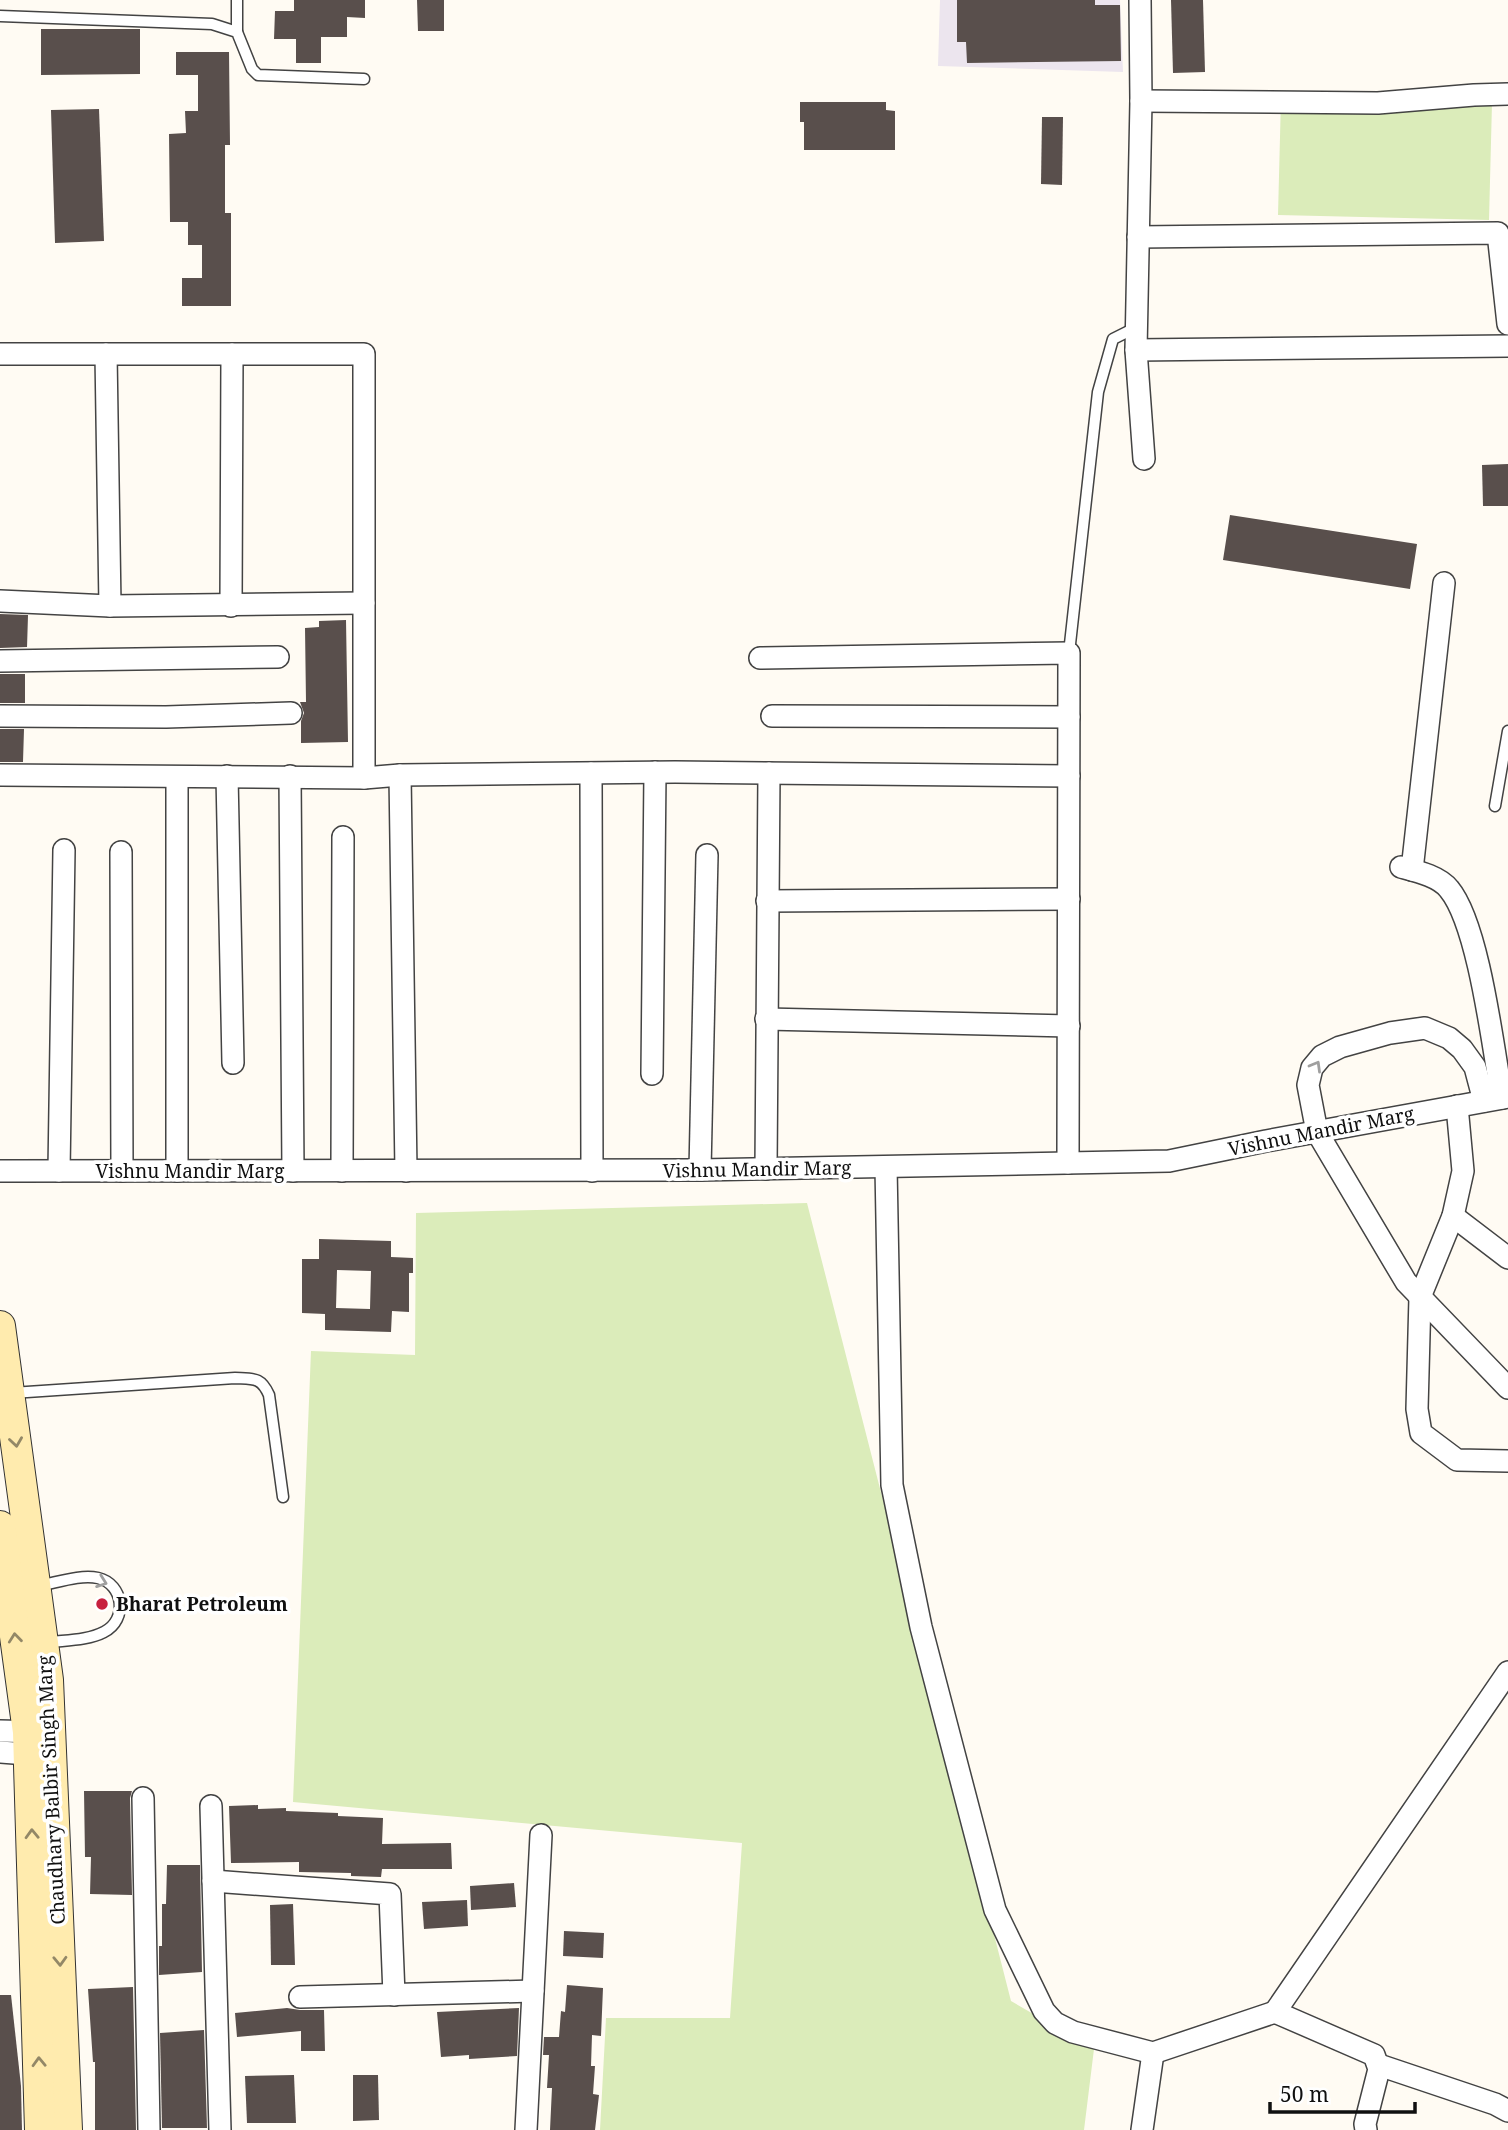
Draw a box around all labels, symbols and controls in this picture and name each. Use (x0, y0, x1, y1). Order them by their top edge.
one-way arrow (1308, 1061, 1321, 1074)
street label: Vishnu Mandir Marg (1226, 1100, 1416, 1162)
street label: Vishnu Mandir Marg (662, 1154, 852, 1184)
street label: Vishnu Mandir Marg (96, 1158, 284, 1184)
one-way arrow (8, 1436, 23, 1448)
one-way arrow (95, 1573, 107, 1587)
place label: Bharat Petroleum (116, 1591, 288, 1617)
marker: Bharat Petroleum (94, 1596, 110, 1612)
one-way arrow (8, 1632, 23, 1643)
street label: Chaudhary Balbir Singh Marg (31, 1655, 71, 1925)
one-way arrow (25, 1829, 40, 1840)
one-way arrow (52, 1956, 67, 1967)
one-way arrow (31, 2056, 46, 2067)
scale bar (1270, 2070, 1415, 2114)
text: 50 m (1280, 2080, 1329, 2108)

